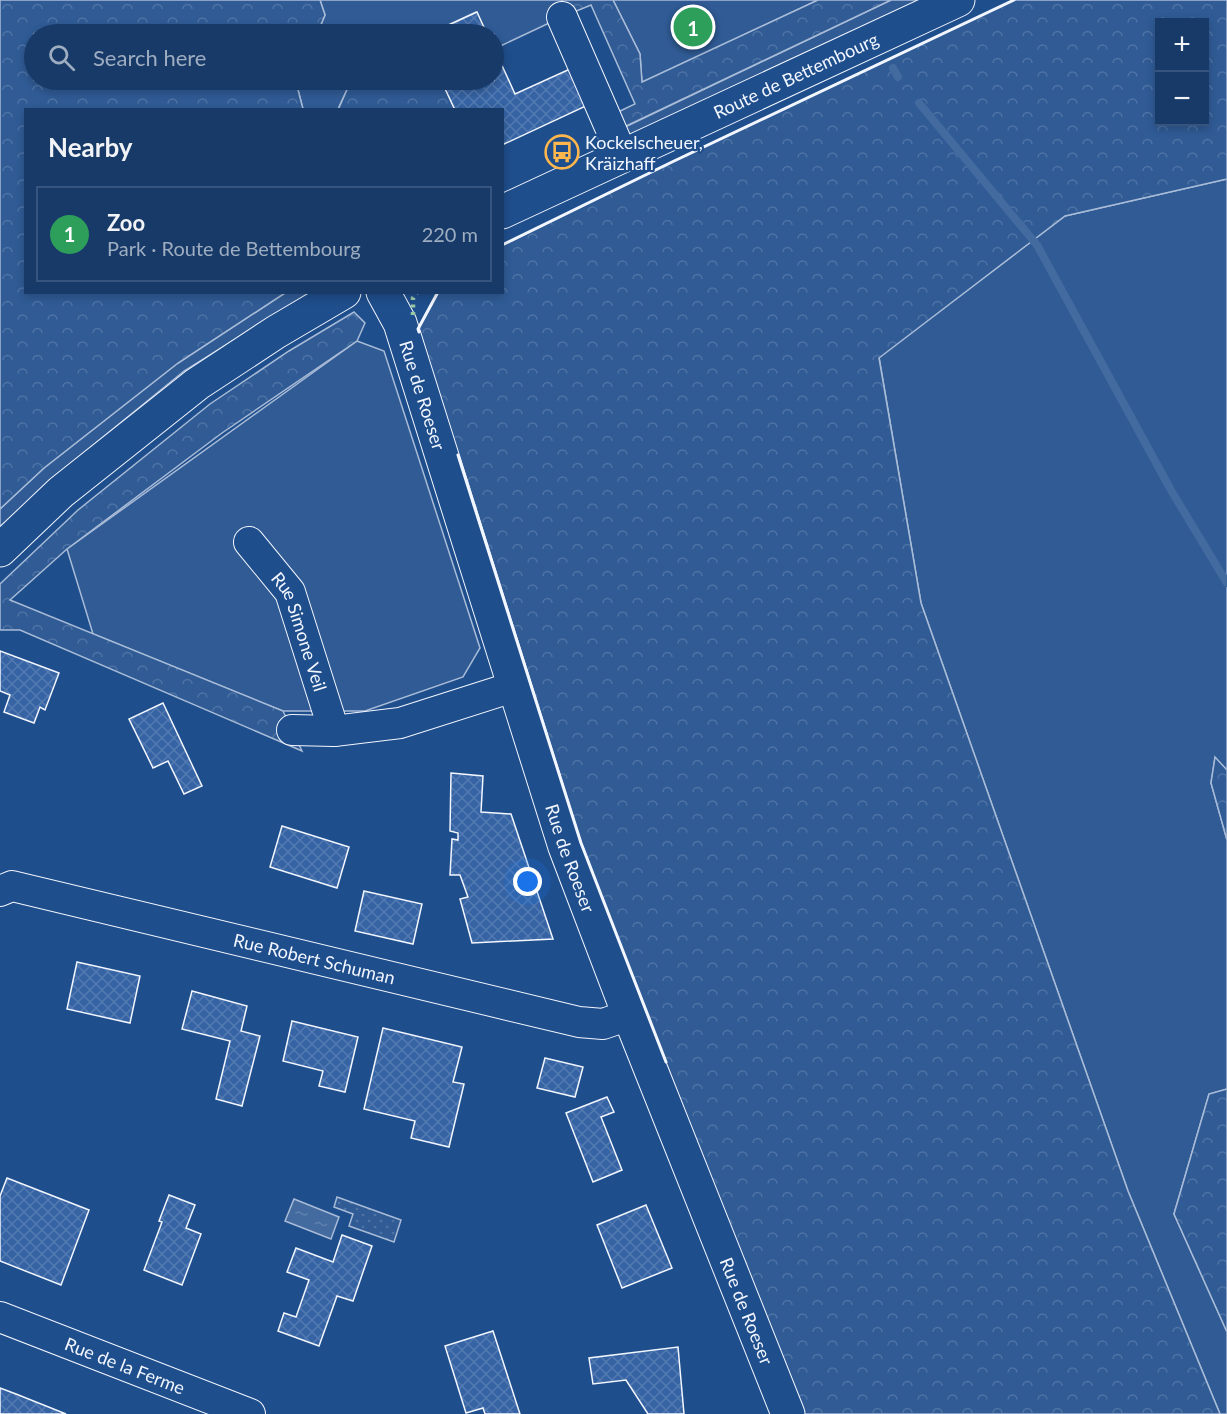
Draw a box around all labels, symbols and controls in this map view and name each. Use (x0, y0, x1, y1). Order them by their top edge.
pin: 1 (674, 4, 712, 50)
map controls (1155, 18, 1209, 126)
button: + (1155, 18, 1209, 72)
search box (24, 24, 504, 90)
street label: Route de Bettembourg (710, 28, 882, 123)
icon: search (45, 41, 78, 74)
text: Search here (93, 44, 206, 71)
button: − (1155, 72, 1209, 126)
text: Nearby (48, 131, 133, 163)
place label: Kockelscheuer, Kräizhaff (585, 131, 703, 174)
bus stop icon: Kockelscheuer, Kräizhaff (544, 134, 580, 170)
text: Zoo (107, 209, 145, 236)
text: 1 (64, 222, 75, 246)
text: 220 m (422, 222, 478, 246)
text: Park · Route de Bettembourg (107, 236, 361, 260)
street label: Rue de Roeser (395, 338, 450, 453)
street label: Rue Simone Veil (267, 567, 332, 694)
street label: Rue de Roeser (541, 801, 600, 916)
your location (513, 867, 542, 896)
street label: Rue Robert Schuman (231, 929, 397, 989)
street label: Rue de Roeser (716, 1254, 778, 1368)
street label: Rue de la Ferme (62, 1332, 188, 1399)

